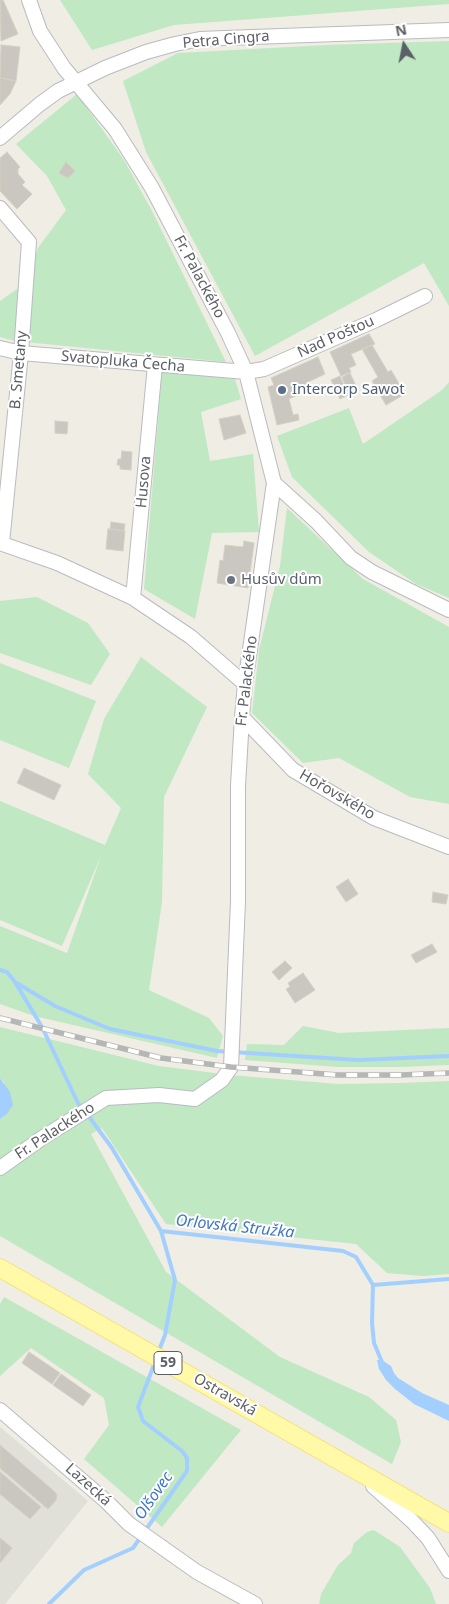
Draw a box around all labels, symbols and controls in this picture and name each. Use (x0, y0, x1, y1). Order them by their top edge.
text: N (394, 19, 408, 40)
north arrow (379, 20, 429, 70)
street label: Petra Cingra (182, 27, 270, 53)
street label: Fr. Palackého (170, 232, 228, 322)
street label: Nad Poštou (295, 312, 377, 362)
street label: B. Smetany (7, 330, 31, 410)
street label: Svatopluka Čecha (60, 348, 186, 376)
place label: Intercorp Sawot (292, 381, 405, 399)
marker: Intercorp Sawot (276, 384, 288, 396)
street label: Husova (133, 455, 155, 509)
place label: Husův dům (241, 571, 322, 589)
marker: Husův dům (225, 574, 237, 586)
street label: Fr. Palackého (233, 635, 261, 727)
street label: Hořovského (296, 766, 378, 824)
street label: Fr. Palackého (12, 1099, 98, 1163)
water label: Orlovská Stružka (175, 1211, 295, 1243)
road number: 59 (154, 1352, 182, 1375)
street label: Ostravská (190, 1370, 260, 1420)
street label: Lazecká (61, 1460, 115, 1510)
water label: Olšovec (131, 1468, 177, 1524)

